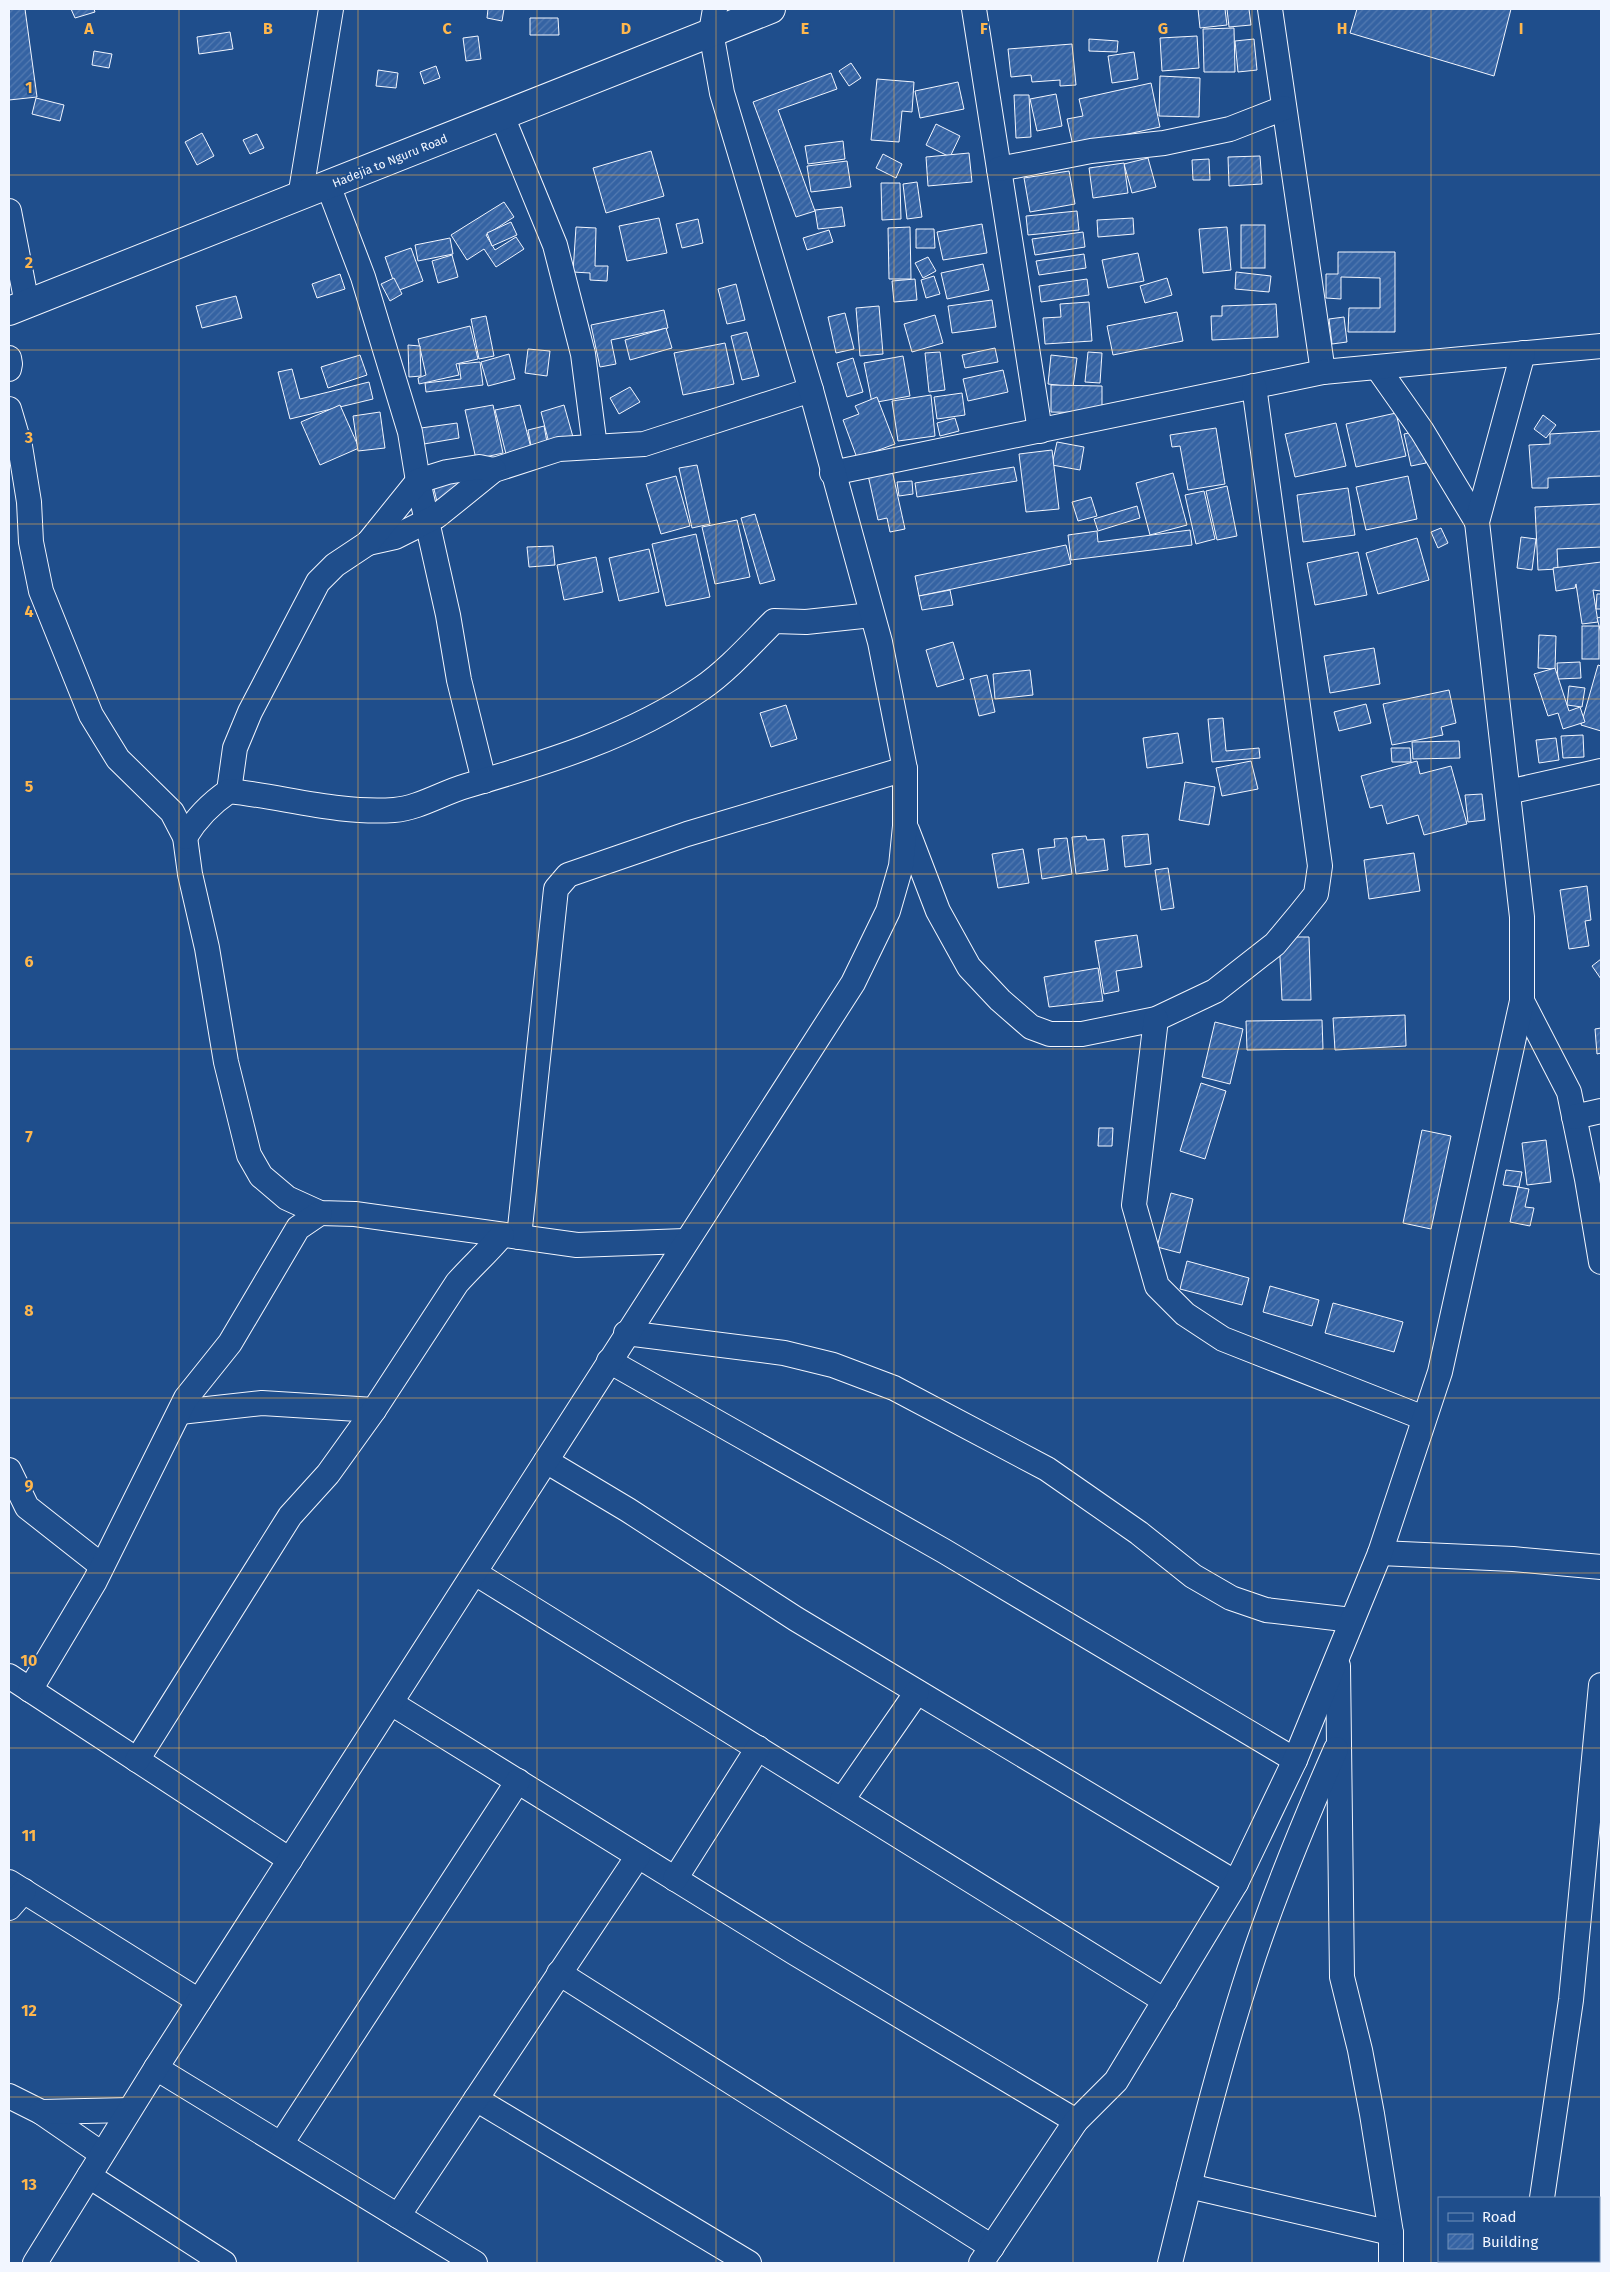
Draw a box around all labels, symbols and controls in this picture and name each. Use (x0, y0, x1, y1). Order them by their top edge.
text: A (83, 19, 94, 38)
text: B (263, 19, 273, 38)
text: C (442, 19, 452, 38)
text: D (621, 19, 631, 38)
text: E (801, 19, 809, 38)
text: F (980, 19, 988, 38)
text: G (1158, 19, 1168, 38)
text: H (1337, 19, 1347, 38)
text: I (1519, 19, 1523, 38)
text: 1 (25, 78, 33, 97)
street label: Hadejia to Nguru Road (330, 131, 450, 191)
text: 2 (25, 253, 33, 272)
text: 3 (24, 428, 33, 447)
text: 4 (24, 602, 34, 621)
text: 5 (25, 777, 34, 796)
text: 6 (24, 952, 34, 971)
text: 7 (25, 1127, 33, 1146)
text: 8 (24, 1301, 34, 1320)
text: 9 (25, 1476, 34, 1495)
text: 10 (21, 1651, 37, 1670)
text: 11 (22, 1826, 36, 1845)
text: 12 (21, 2001, 37, 2020)
text: 13 (21, 2175, 37, 2194)
legend (1438, 2197, 1600, 2262)
text: Road (1482, 2208, 1517, 2226)
text: Building (1482, 2233, 1538, 2251)

